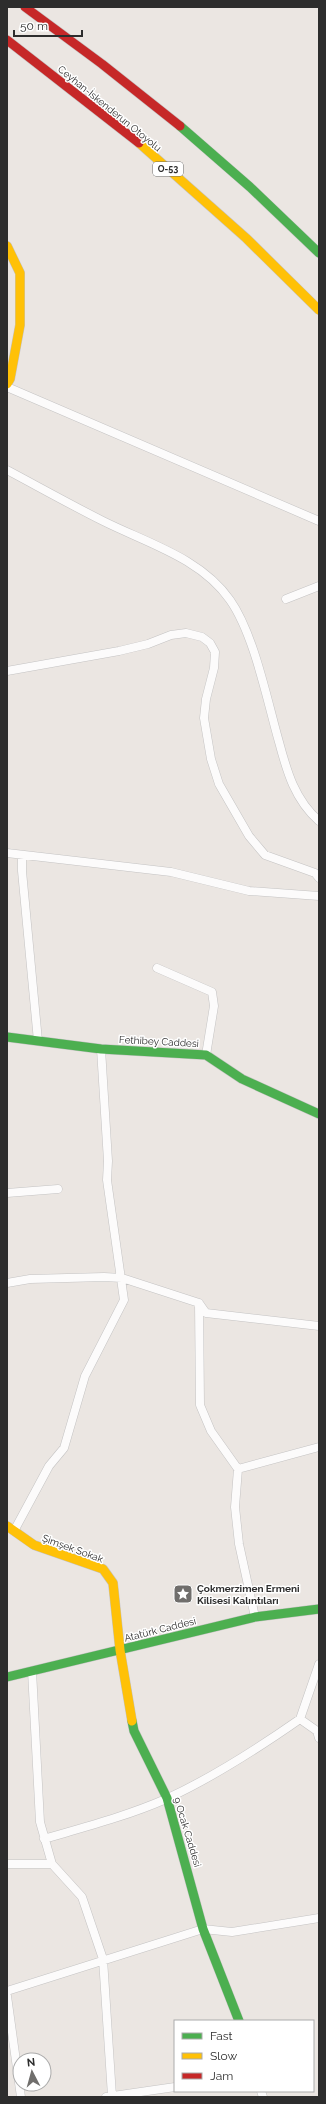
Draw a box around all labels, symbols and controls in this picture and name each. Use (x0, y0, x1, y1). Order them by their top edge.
scale bar (14, 12, 82, 38)
text: 50 m (20, 19, 48, 33)
street label: Ceyhan-İskenderun Otoyolu (56, 63, 164, 153)
road number: O-53 (153, 162, 183, 176)
street label: Fethibey Caddesi (119, 1034, 199, 1049)
street label: Şimşek Sokak (41, 1532, 105, 1565)
place icon: Çokmerzimen Ermeni Kilisesi Kalıntıları (172, 1583, 194, 1605)
place label: Çokmerzimen Ermeni Kilisesi Kalıntıları (197, 1583, 300, 1606)
street label: Atatürk Caddesi (123, 1615, 197, 1644)
street label: 9 Ocak Caddesi (172, 1796, 203, 1868)
legend (174, 2020, 314, 2092)
text: Fast (210, 2029, 233, 2043)
text: Slow (210, 2049, 237, 2063)
north arrow (12, 2052, 52, 2092)
text: N (26, 2056, 36, 2069)
text: Jam (210, 2069, 233, 2083)

